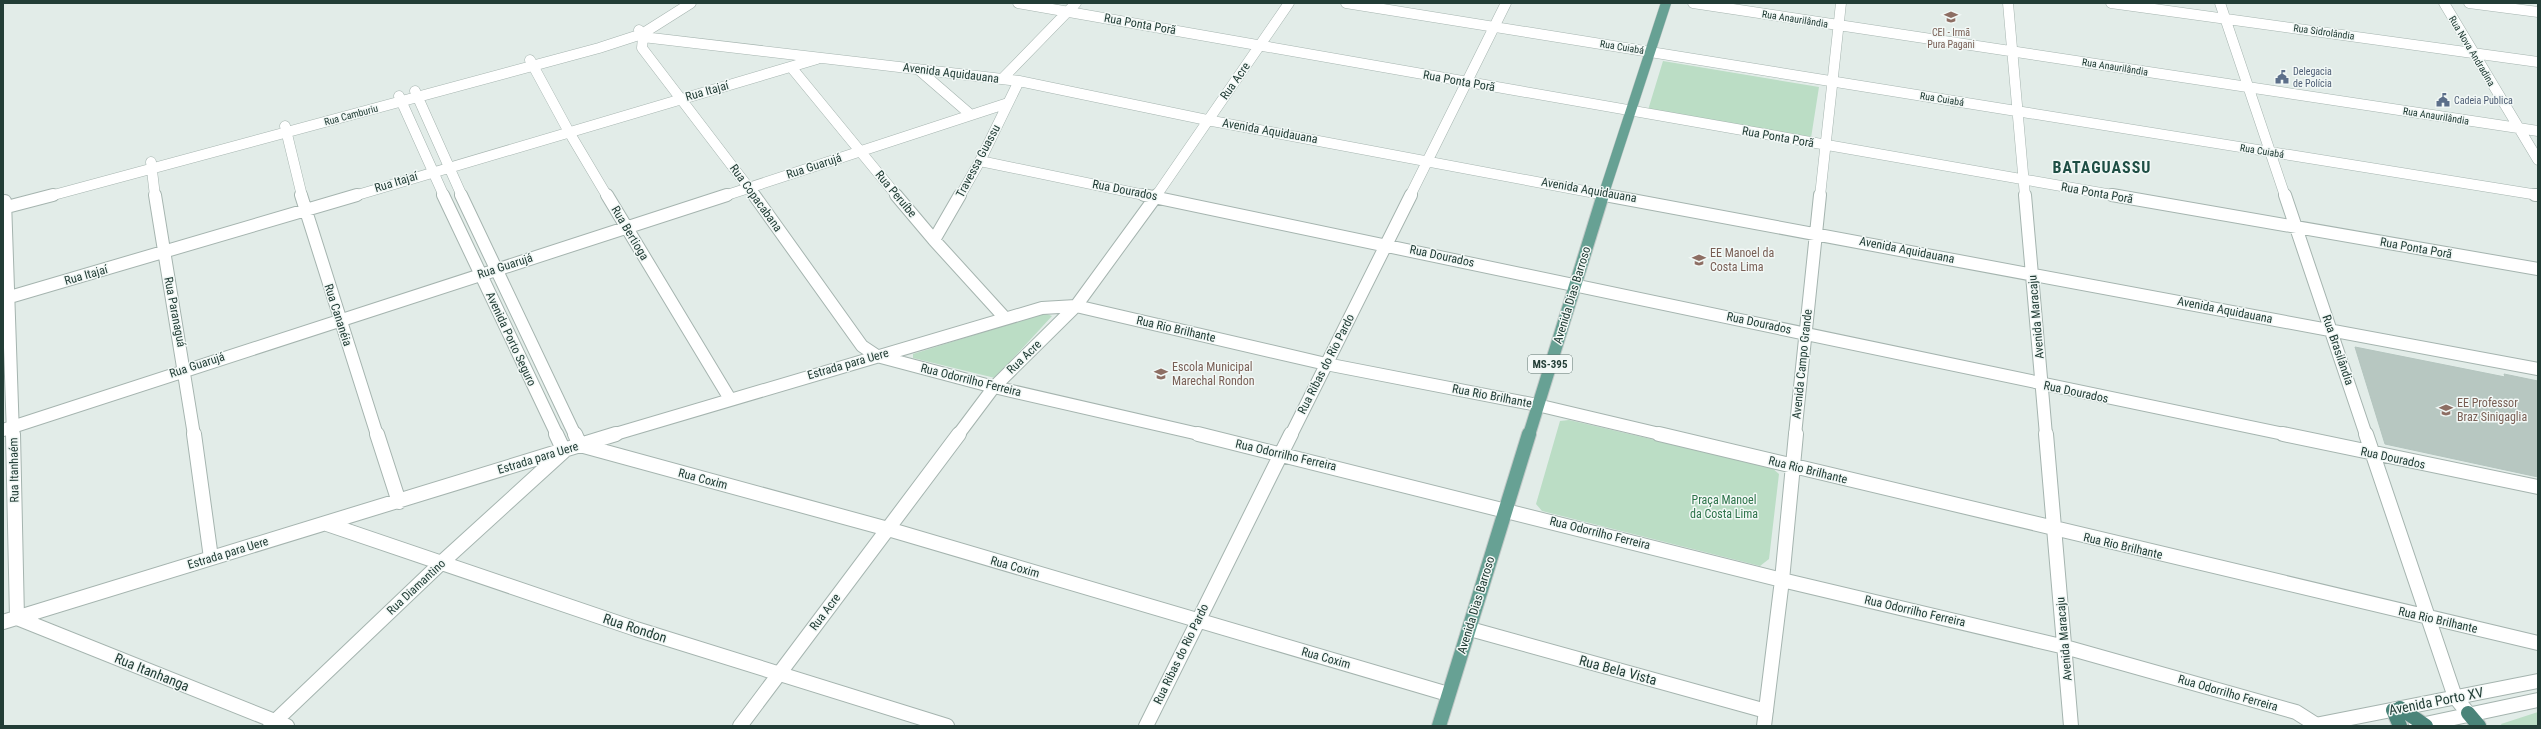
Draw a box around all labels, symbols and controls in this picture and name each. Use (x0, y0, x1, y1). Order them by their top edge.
street label: Rua Anaurilândia (1761, 8, 1829, 30)
school or university icon: CEI - Irmã Pura Pagani (1943, 9, 1959, 25)
street label: Rua Ponta Porã (1103, 11, 1177, 37)
street label: Rua Nova Andradina (2447, 14, 2497, 88)
street label: Rua Sidrolândia (2293, 22, 2355, 42)
place label: CEI - Irmã Pura Pagani (1927, 27, 1975, 50)
street label: Rua Cuiabá (1599, 38, 1645, 56)
street label: Rua Anaurilândia (2081, 56, 2149, 78)
street label: Rua Acre (1217, 59, 1253, 102)
street label: Avenida Aquidauana (902, 60, 1000, 86)
place label: Delegacia de Polícia (2293, 66, 2332, 89)
street label: Rua Ponta Porã (1422, 68, 1496, 94)
public building icon: Delegacia de Polícia (2274, 69, 2290, 85)
street label: Rua Itajaí (684, 78, 731, 104)
street label: Rua Cuiabá (1919, 90, 1965, 108)
public building icon: Cadeia Publica (2435, 92, 2451, 108)
place label: Cadeia Publica (2454, 95, 2513, 106)
street label: Rua Camburiu (323, 103, 379, 127)
street label: Rua Anaurilândia (2402, 105, 2470, 127)
street label: Avenida Aquidauana (1221, 116, 1319, 146)
street label: Travessa Guassu (953, 122, 1003, 200)
street label: Rua Ponta Porã (1741, 124, 1815, 150)
street label: Rua Cuiabá (2239, 142, 2285, 160)
street label: Rua Guarujá (785, 150, 844, 181)
district label: BATAGUASSU (2052, 158, 2152, 177)
street label: Rua Copacabana (727, 162, 785, 235)
street label: Rua Itajaí (373, 168, 420, 195)
street label: Rua Peruíbe (872, 168, 920, 220)
street label: Avenida Aquidauana (1540, 175, 1638, 205)
street label: Rua Dourados (1091, 177, 1159, 203)
street label: Rua Ponta Porã (2060, 180, 2134, 206)
street label: Rua Bertioga (608, 203, 652, 263)
street label: Avenida Aquidauana (1858, 234, 1956, 266)
street label: Rua Ponta Porã (2379, 235, 2453, 261)
street label: Rua Dourados (1408, 242, 1476, 270)
street label: Avenida Dias Barroso (1551, 245, 1593, 345)
place label: EE Manoel da Costa Lima (1710, 246, 1774, 274)
street label: Rua Guarujá (476, 250, 535, 281)
school or university icon: EE Manoel da Costa Lima (1691, 252, 1707, 268)
street label: Rua Itajaí (63, 262, 110, 288)
street label: Avenida Maracaju (2025, 274, 2047, 359)
street label: Rua Paranaguá (161, 276, 189, 349)
street label: Rua Cananéia (321, 282, 355, 348)
street label: Avenida Porto Seguro (483, 290, 539, 388)
street label: Avenida Aquidauana (2176, 294, 2274, 326)
street label: Avenida Campo Grande (1789, 308, 1815, 420)
street label: Rua Dourados (1725, 309, 1793, 337)
street label: Rua Ribas do Rio Pardo (1295, 312, 1357, 416)
street label: Rua Rio Brilhante (1135, 313, 1217, 345)
street label: Rua Brasilândia (2319, 313, 2357, 387)
street label: Rua Acre (1004, 337, 1044, 377)
street label: Estrada para Uere (806, 346, 891, 382)
street label: Rua Guarujá (168, 349, 227, 380)
road number: MS-395 (1528, 355, 1572, 373)
place label: Escola Municipal Marechal Rondon (1172, 360, 1255, 388)
street label: Rua Odorrilho Ferreira (919, 361, 1023, 399)
school or university icon: Escola Municipal Marechal Rondon (1153, 366, 1169, 382)
street label: Rua Dourados (2042, 378, 2110, 406)
street label: Rua Rio Brilhante (1451, 381, 1533, 411)
place label: EE Professor Braz Sinigaglia (2457, 396, 2527, 424)
school or university icon: EE Professor Braz Sinigaglia (2438, 402, 2454, 418)
street label: Rua Itanhaém (6, 437, 22, 503)
street label: Rua Odorrilho Ferreira (1234, 437, 1338, 473)
street label: Estrada para Uere (496, 439, 580, 477)
street label: Rua Dourados (2359, 444, 2427, 472)
street label: Rua Rio Brilhante (1767, 453, 1849, 487)
street label: Rua Coxim (677, 466, 729, 492)
park label: Praça Manoel da Costa Lima (1690, 493, 1758, 521)
street label: Rua Odorrilho Ferreira (1548, 514, 1652, 552)
street label: Rua Rio Brilhante (2082, 530, 2164, 562)
street label: Estrada para Uere (186, 534, 270, 572)
street label: Rua Coxim (989, 553, 1041, 581)
street label: Avenida Dias Barroso (1455, 555, 1497, 655)
street label: Rua Diamantino (384, 556, 448, 618)
street label: Rua Acre (807, 591, 844, 633)
street label: Rua Odorrilho Ferreira (1863, 593, 1967, 629)
street label: Avenida Maracaju (2053, 596, 2075, 681)
street label: Rua Ribas do Rio Pardo (1151, 601, 1211, 707)
street label: Rua Rio Brilhante (2397, 604, 2479, 636)
street label: Rua Rondon (601, 610, 669, 646)
street label: Rua Coxim (1300, 644, 1352, 672)
street label: Rua Itanhanga (112, 650, 192, 694)
street label: Rua Bela Vista (1577, 652, 1659, 688)
street label: Rua Odorrilho Ferreira (2176, 672, 2280, 714)
street label: Avenida Porto XV (2387, 684, 2485, 718)

